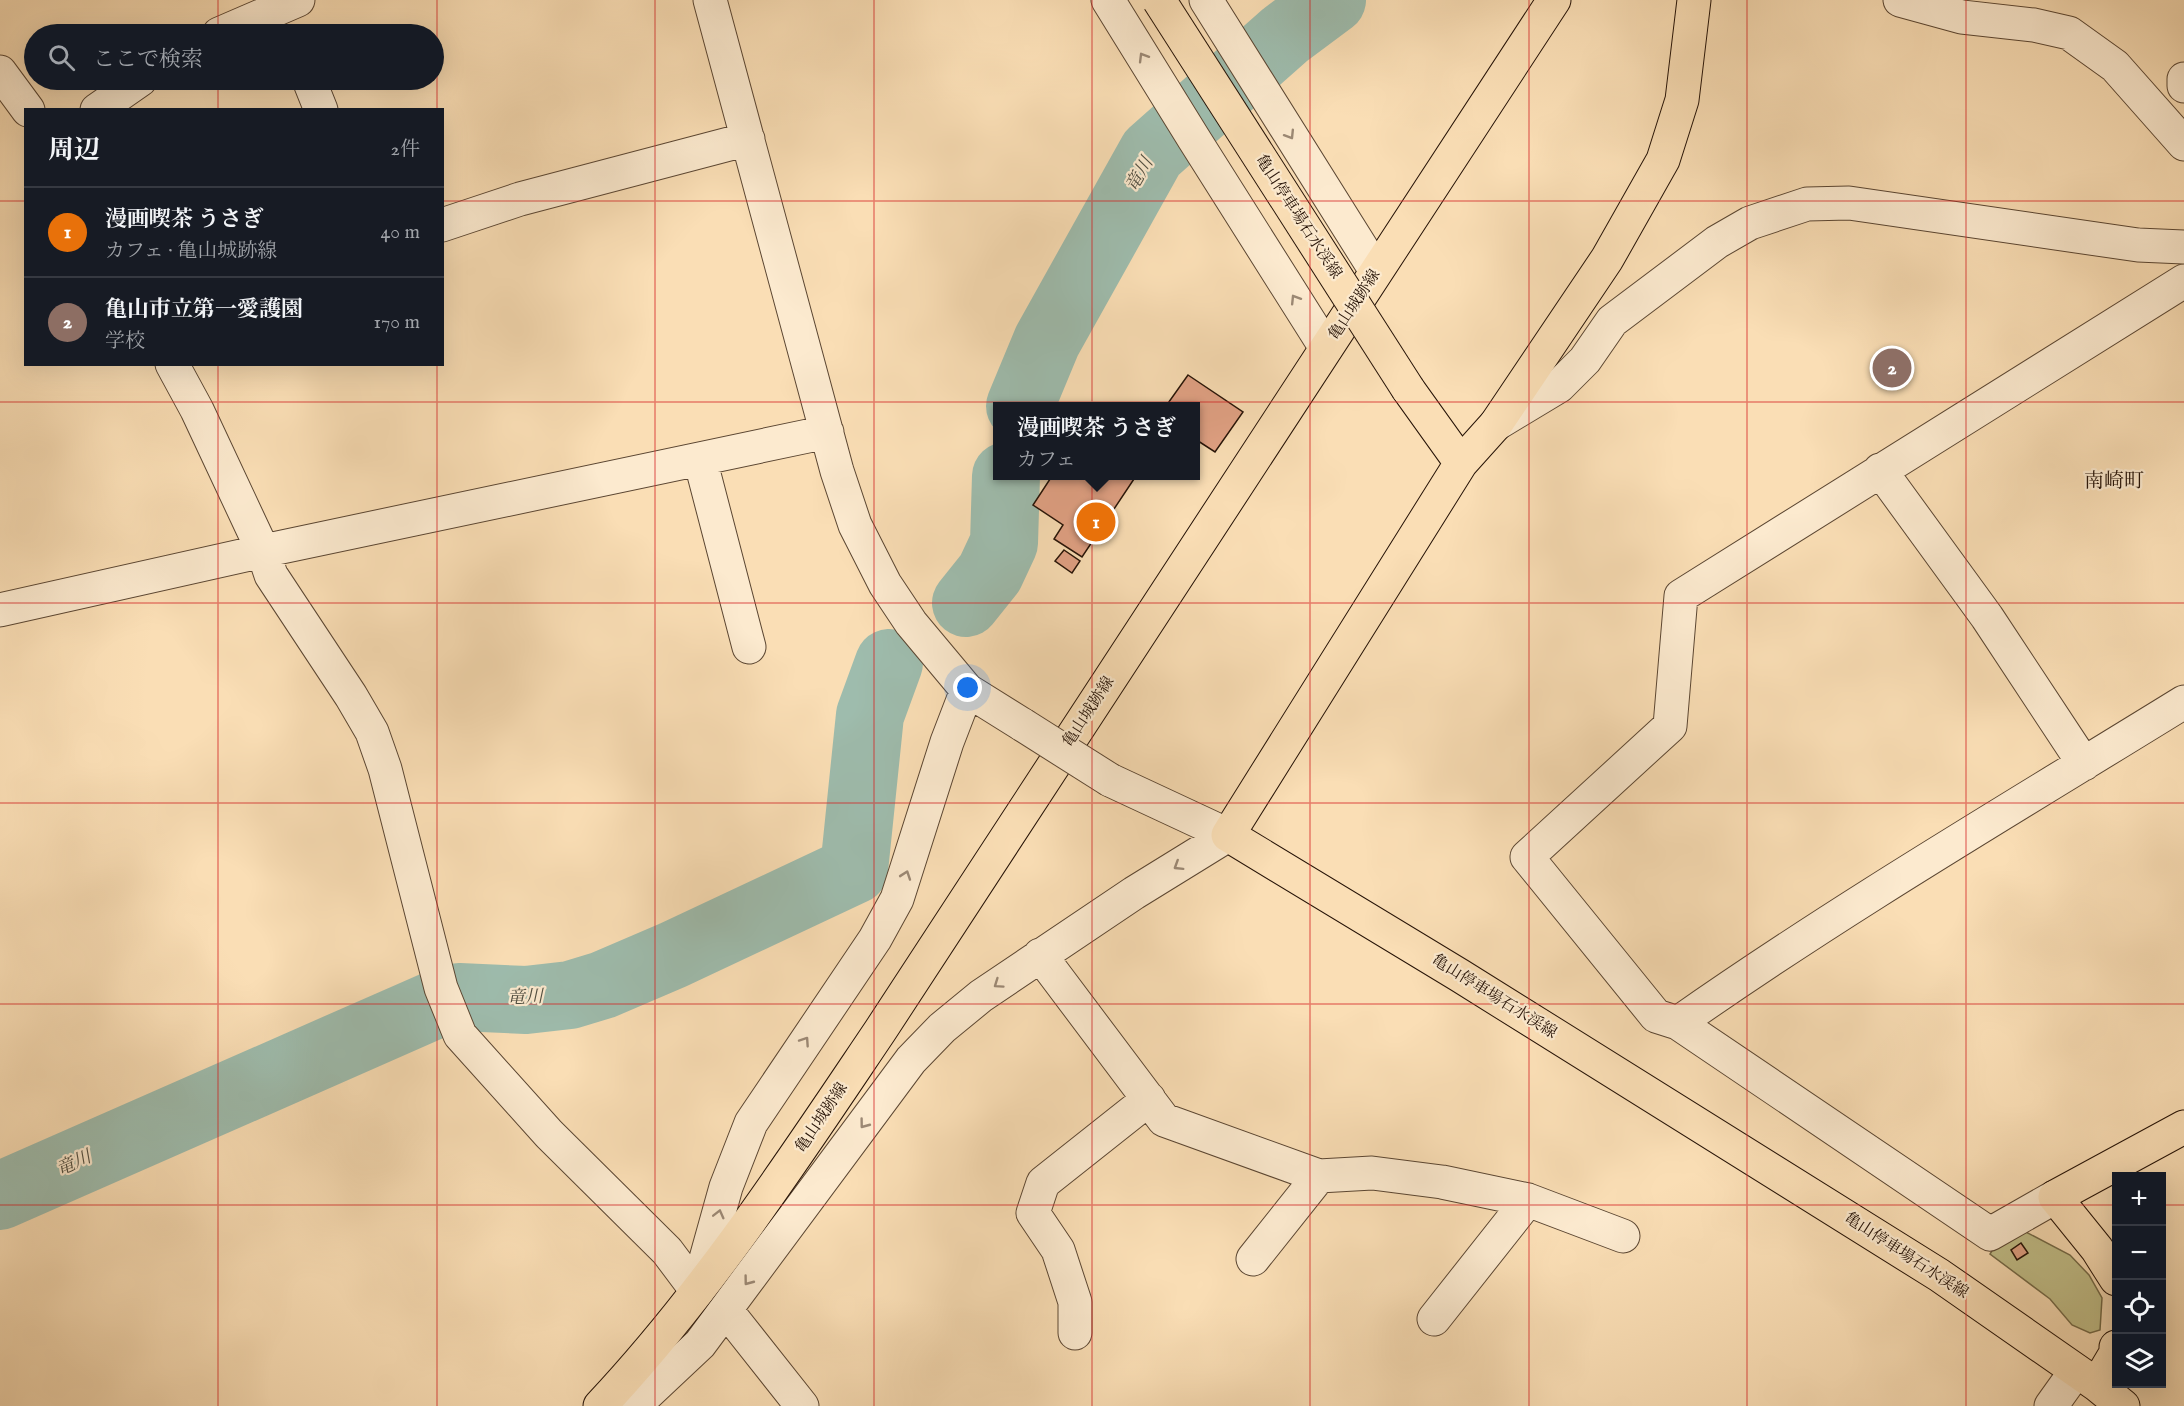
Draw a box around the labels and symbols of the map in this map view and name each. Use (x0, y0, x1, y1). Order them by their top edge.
one-way arrow (1139, 53, 1151, 63)
one-way arrow (1283, 129, 1295, 139)
street label: 亀山停車場石水渓線 (1250, 151, 1346, 283)
water label: 竜川 (1121, 152, 1160, 196)
street label: 亀山城跡線 (1325, 266, 1385, 344)
one-way arrow (1291, 295, 1302, 306)
pin: 2 (1872, 346, 1912, 391)
district label: 南崎町 (2084, 469, 2144, 494)
pin: 1 (1076, 500, 1116, 544)
your location (953, 673, 982, 702)
street label: 亀山城跡線 (1059, 673, 1119, 751)
one-way arrow (1174, 859, 1184, 871)
one-way arrow (899, 870, 911, 881)
street label: 亀山停車場石水渓線 (1428, 950, 1560, 1044)
one-way arrow (993, 977, 1004, 988)
water label: 竜川 (507, 986, 545, 1010)
one-way arrow (798, 1037, 809, 1048)
street label: 亀山城跡線 (791, 1079, 853, 1157)
one-way arrow (860, 1118, 871, 1129)
water label: 竜川 (53, 1145, 97, 1182)
street label: 亀山停車場石水渓線 (1840, 1208, 1972, 1304)
one-way arrow (711, 1209, 724, 1219)
one-way arrow (744, 1274, 755, 1285)

